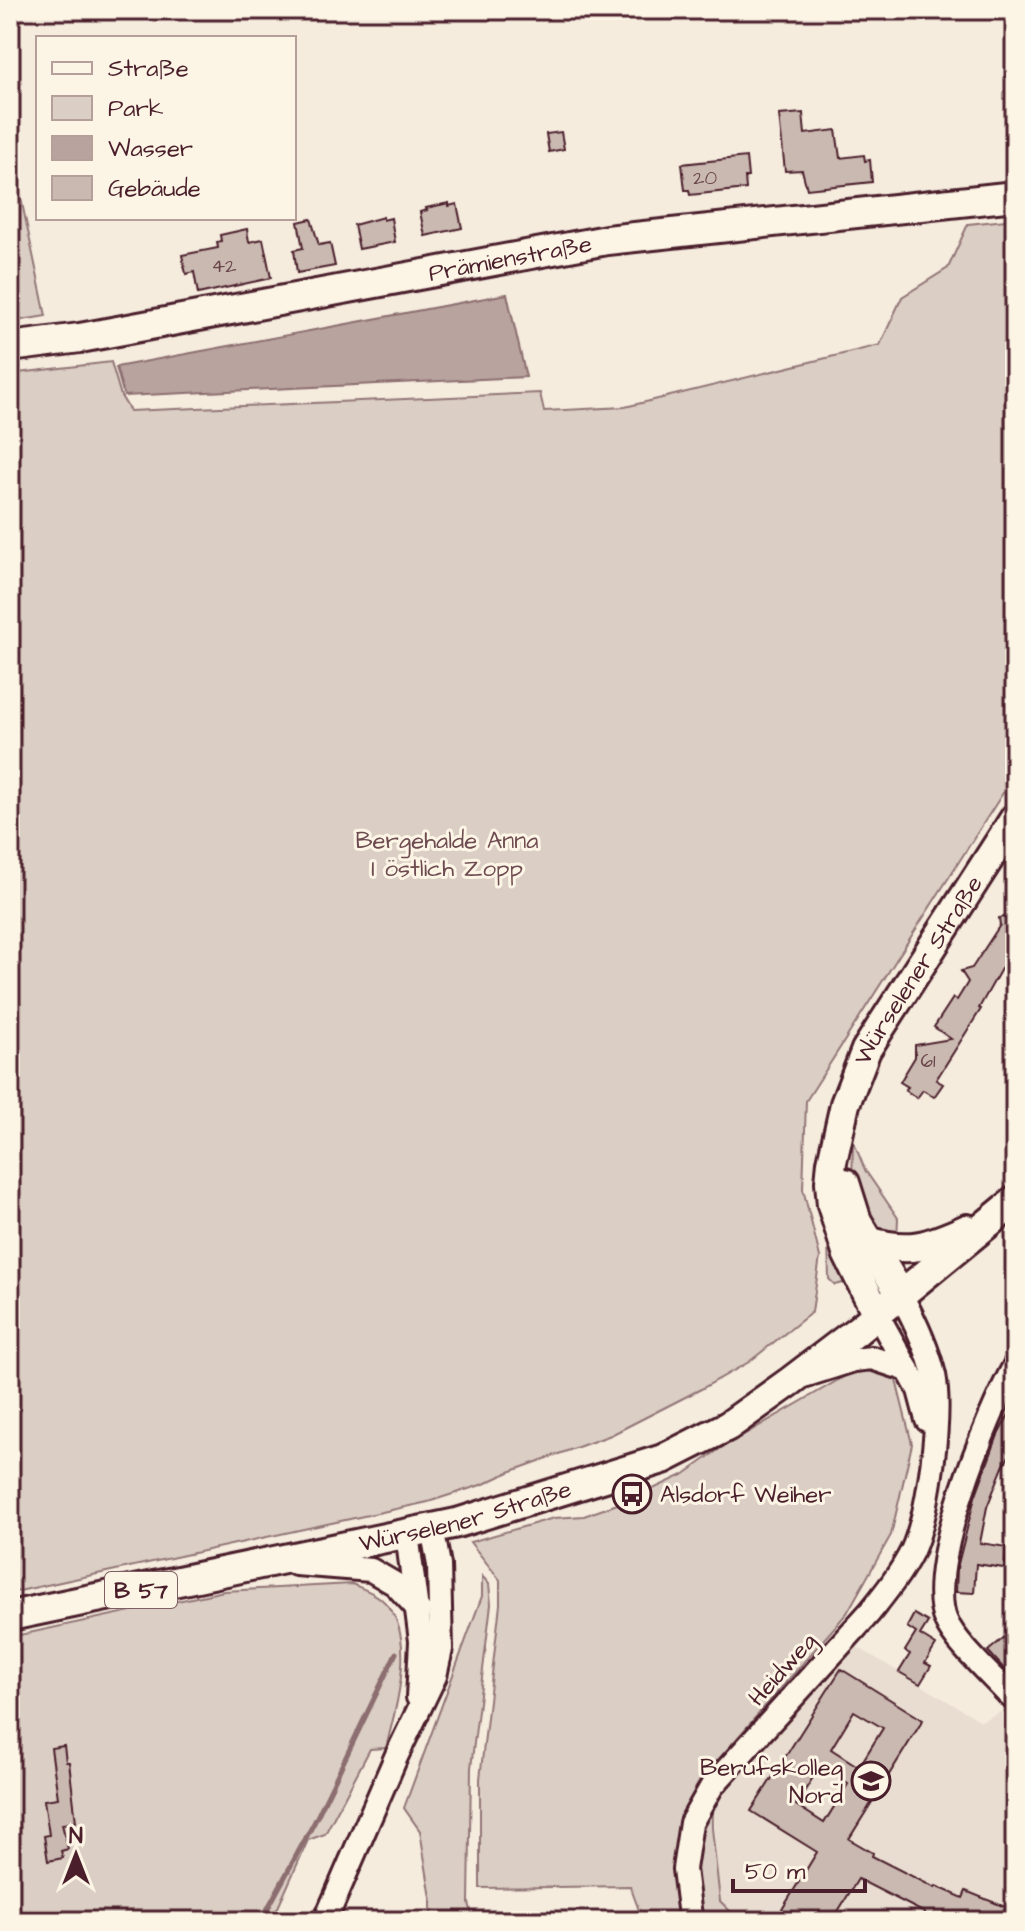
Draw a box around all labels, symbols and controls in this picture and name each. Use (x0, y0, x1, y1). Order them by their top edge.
legend (36, 36, 296, 220)
text: Straße (108, 52, 189, 86)
text: Park (108, 92, 164, 126)
text: Wasser (108, 132, 193, 166)
house number: 20 (693, 164, 717, 192)
text: Gebäude (108, 172, 201, 206)
street label: Prämienstraße (426, 227, 595, 291)
house number: 42 (211, 252, 237, 280)
park label: Bergehalde Anna I östlich Zopp (356, 824, 539, 886)
street label: Würselener Straße (846, 869, 992, 1070)
house number: 61 (920, 1047, 936, 1075)
street label: Würselener Straße (356, 1473, 576, 1561)
bus stop icon: Alsdorf Weiher (611, 1473, 653, 1515)
place label: Alsdorf Weiher (660, 1478, 831, 1512)
road number: B 57 (105, 1572, 177, 1608)
street label: Heidweg (741, 1626, 826, 1714)
place label: Berufskolleg Nord (700, 1751, 843, 1813)
school or university icon: Berufskolleg Nord (850, 1760, 892, 1802)
north arrow (36, 1815, 116, 1895)
text: N (69, 1821, 83, 1852)
scale bar (733, 1843, 865, 1893)
text: 50 m (745, 1855, 806, 1889)

